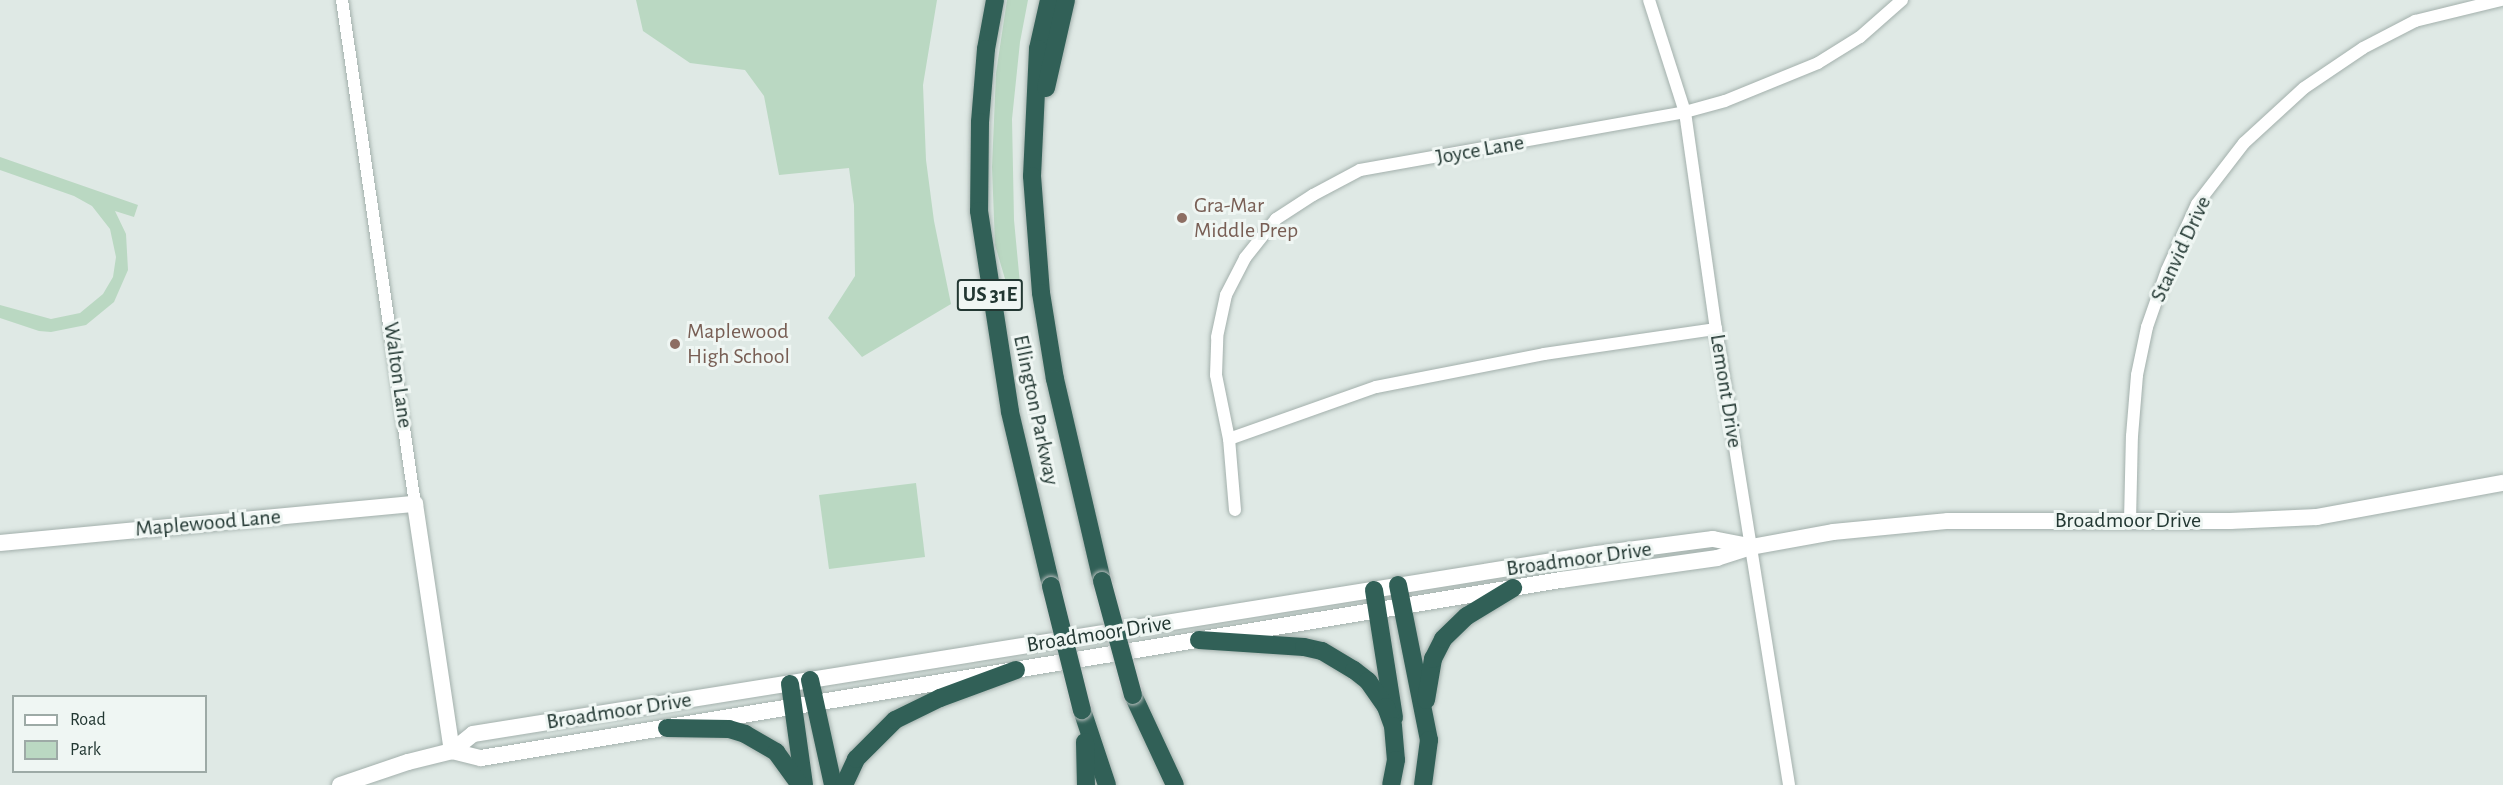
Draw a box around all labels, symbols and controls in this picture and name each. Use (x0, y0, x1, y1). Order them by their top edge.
street label: Joyce Lane (1434, 129, 1526, 171)
place label: Gra-Mar Middle Prep (1194, 192, 1298, 243)
street label: Stanvid Drive (2145, 192, 2217, 306)
marker: Gra-Mar Middle Prep (1175, 211, 1189, 225)
road number: US 31E (956, 277, 1024, 313)
place label: Maplewood High School (687, 318, 790, 370)
street label: Walton Lane (377, 320, 419, 430)
street label: Lemont Drive (1704, 332, 1748, 450)
street label: Ellington Parkway (1007, 333, 1065, 487)
marker: Maplewood High School (668, 337, 682, 351)
street label: Maplewood Lane (134, 503, 282, 543)
street label: Broadmoor Drive (2055, 508, 2201, 534)
street label: Broadmoor Drive (1505, 536, 1653, 582)
street label: Broadmoor Drive (1025, 610, 1173, 658)
street label: Broadmoor Drive (545, 687, 693, 735)
legend (12, 695, 207, 773)
text: Road (70, 711, 106, 729)
text: Park (70, 741, 101, 759)

